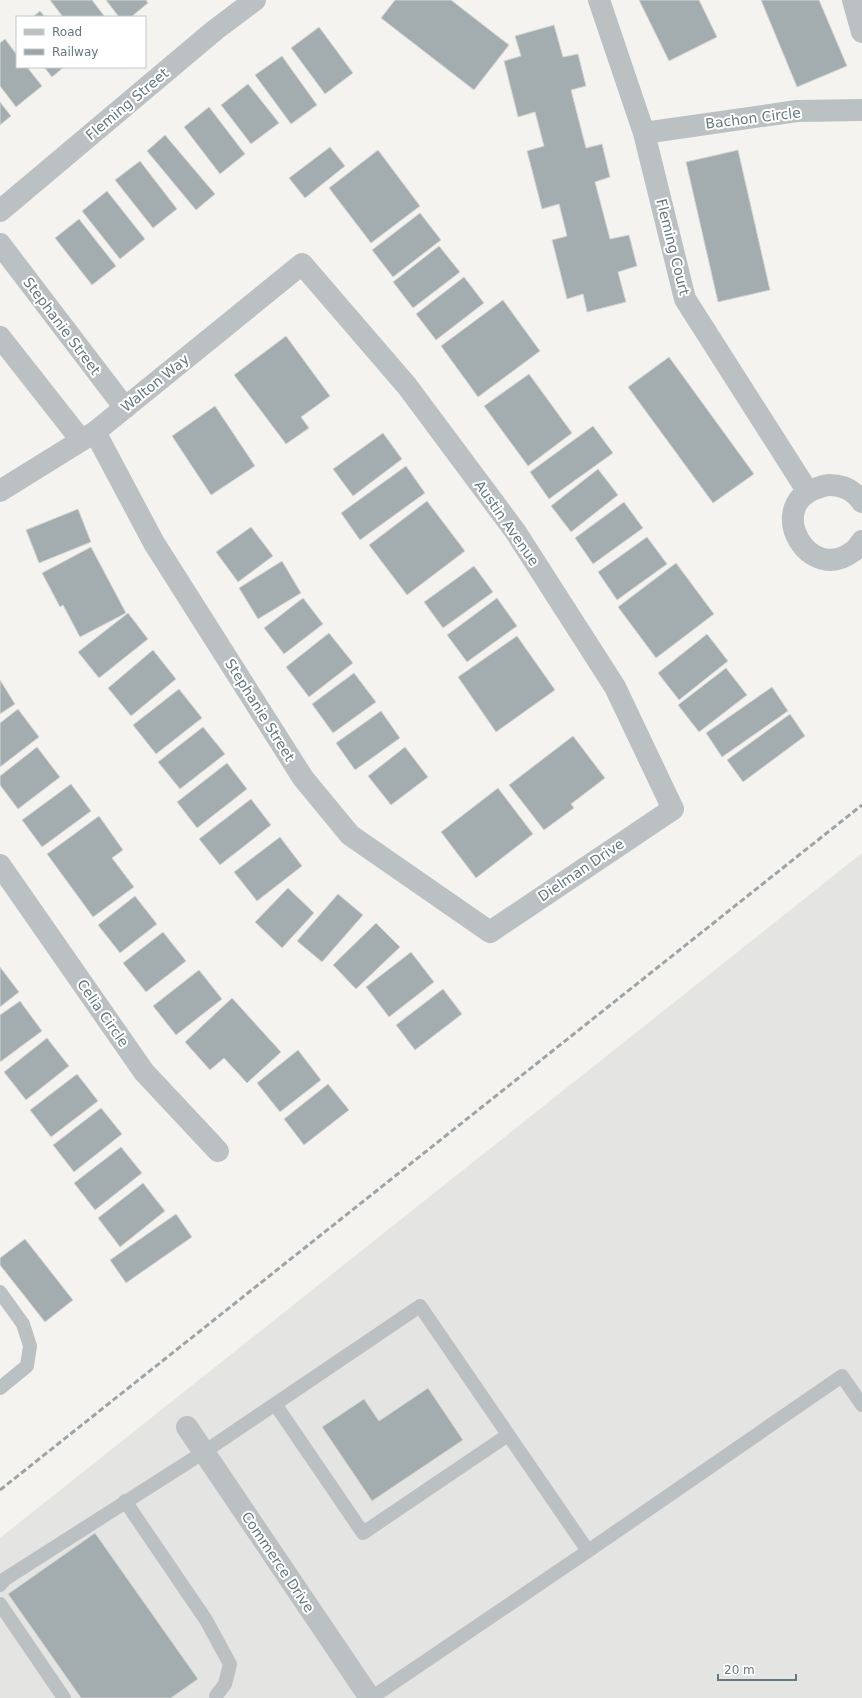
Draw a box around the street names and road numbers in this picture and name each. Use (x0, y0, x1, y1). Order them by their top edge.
street label: Fleming Street (82, 64, 172, 143)
street label: Bachon Circle (704, 104, 802, 132)
street label: Fleming Court (653, 197, 693, 297)
street label: Stephanie Street (20, 274, 104, 378)
street label: Walton Way (118, 351, 192, 415)
street label: Austin Avenue (472, 477, 542, 569)
street label: Stephanie Street (222, 656, 298, 765)
street label: Dielman Drive (535, 835, 627, 905)
street label: Celia Circle (74, 976, 132, 1050)
street label: Commerce Drive (238, 1509, 318, 1615)

